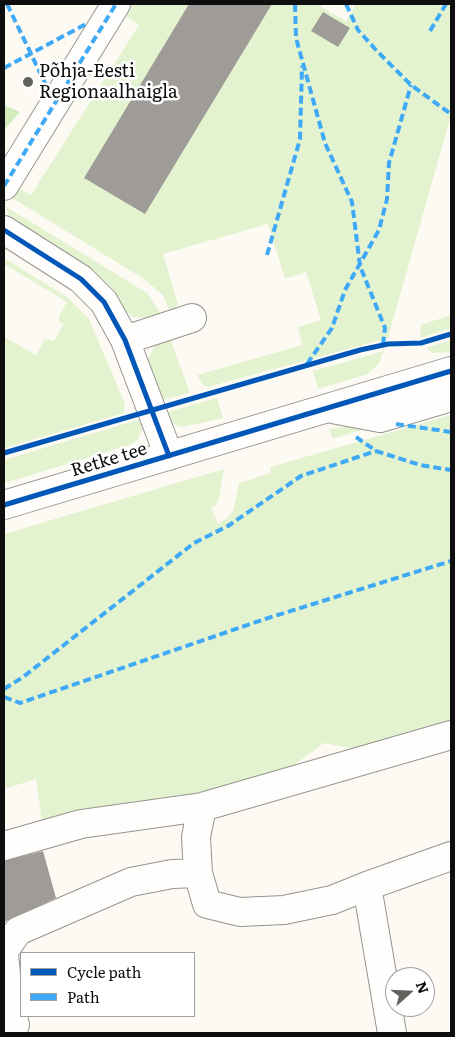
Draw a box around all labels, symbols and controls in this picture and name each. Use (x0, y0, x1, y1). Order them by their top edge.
place label: Põhja-Eesti Regionaalhaigla (39, 61, 178, 104)
marker: Põhja-Eesti Regionaalhaigla (21, 75, 35, 89)
street label: Retke tee (68, 438, 150, 482)
legend (20, 952, 195, 1017)
text: Cycle path (67, 960, 141, 983)
north arrow (385, 967, 435, 1017)
text: N (412, 978, 435, 996)
text: Path (67, 985, 100, 1008)

